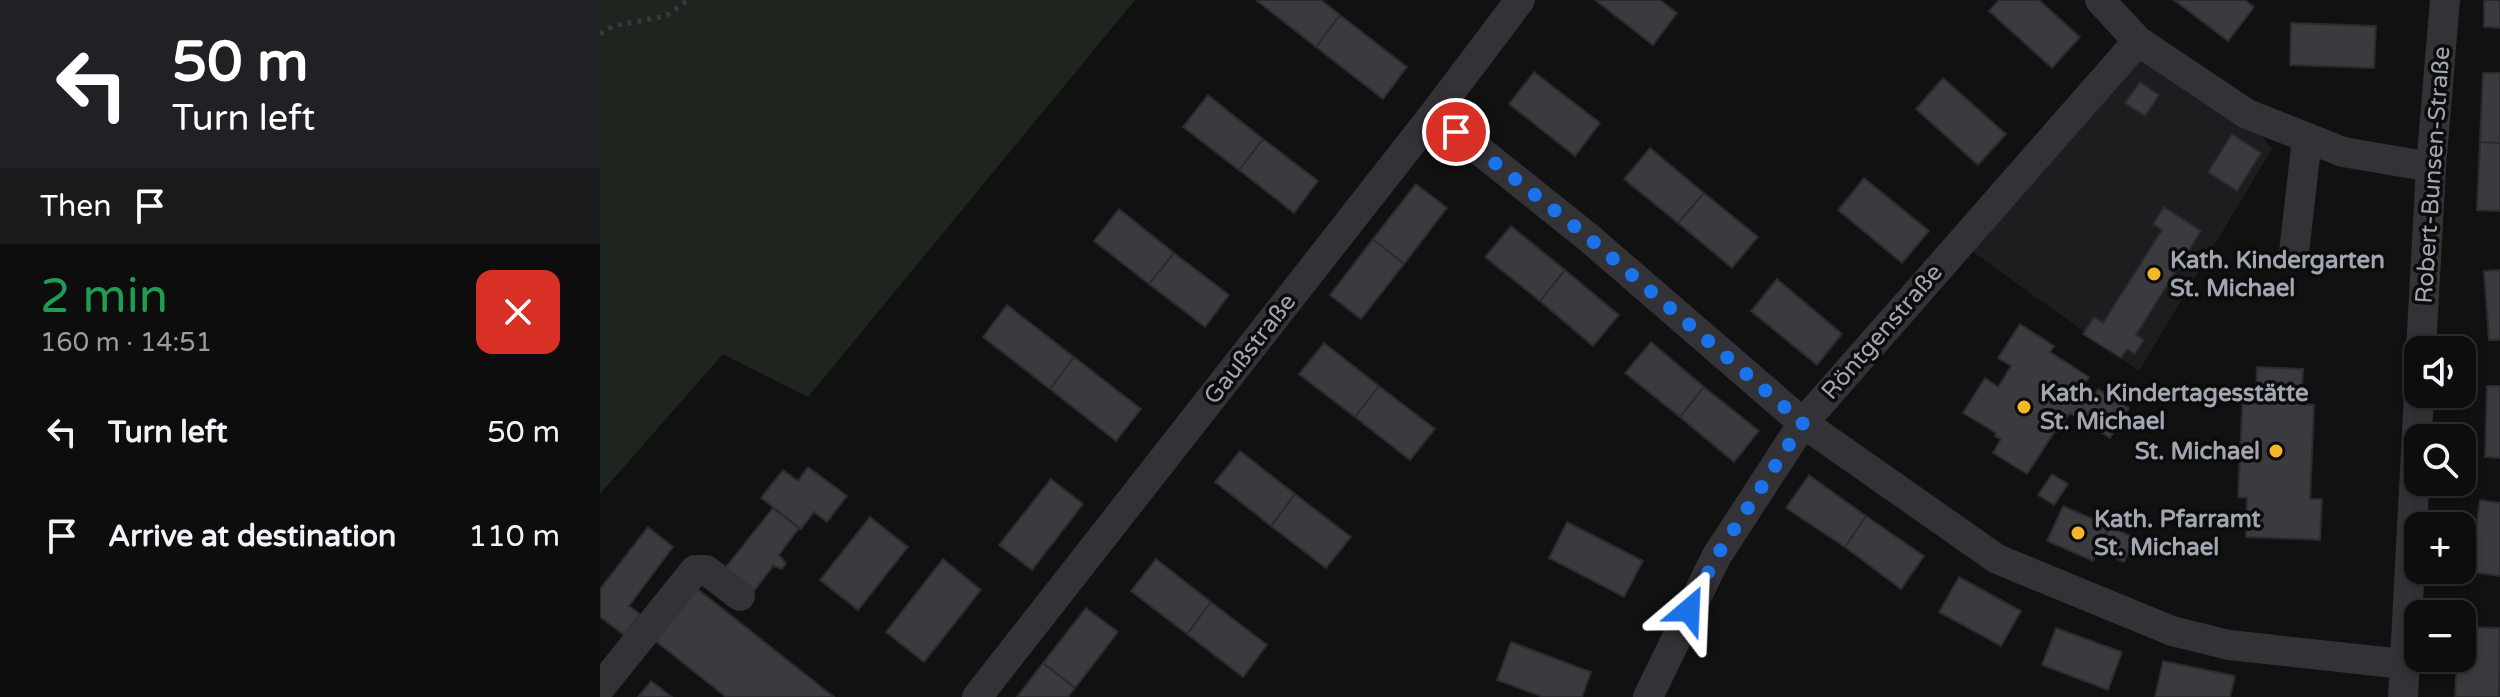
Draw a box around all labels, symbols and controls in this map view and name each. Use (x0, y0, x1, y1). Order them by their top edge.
text: 50 m (172, 29, 308, 96)
icon: left (40, 32, 144, 136)
street label: Robert-Bunsen-Straße (2410, 46, 2456, 304)
text: Turn left (172, 97, 315, 140)
pin (1422, 98, 1490, 166)
icon: arrive (1434, 110, 1478, 154)
icon: arrive (128, 184, 172, 228)
text: Then (40, 188, 112, 225)
place label: Kath. Kindergarten St. Michael (2170, 246, 2385, 303)
street label: Röntgenstraße (1815, 258, 1949, 406)
marker: Kath. Kindergarten St. Michael (2145, 265, 2163, 283)
text: 2 min (40, 268, 168, 326)
button: close (476, 270, 560, 354)
street label: Gaußstraße (1198, 288, 1302, 410)
text: 160 m · 14:51 (40, 327, 212, 358)
map controls (2404, 336, 2476, 672)
button: sound (2404, 336, 2476, 408)
place label: Kath. Kindertagesstätte St. Michael (2040, 379, 2309, 436)
marker: Kath. Kindertagesstätte St. Michael (2015, 398, 2033, 416)
icon: left (40, 410, 84, 454)
text: Turn left (108, 414, 227, 451)
text: 50 m (487, 414, 560, 451)
button: search (2404, 424, 2476, 496)
place label: St. Michael (2135, 437, 2260, 466)
marker: St. Michael (2267, 442, 2285, 460)
place label: Kath. Pfarramt St. Michael (2094, 505, 2262, 562)
button: + (2404, 512, 2476, 584)
icon: arrive (40, 514, 84, 558)
text: Arrive at destination (108, 518, 396, 555)
text: 110 m (468, 518, 560, 555)
marker: Kath. Pfarramt St. Michael (2069, 524, 2087, 542)
position arrow (1647, 568, 1731, 652)
button: − (2404, 600, 2476, 672)

